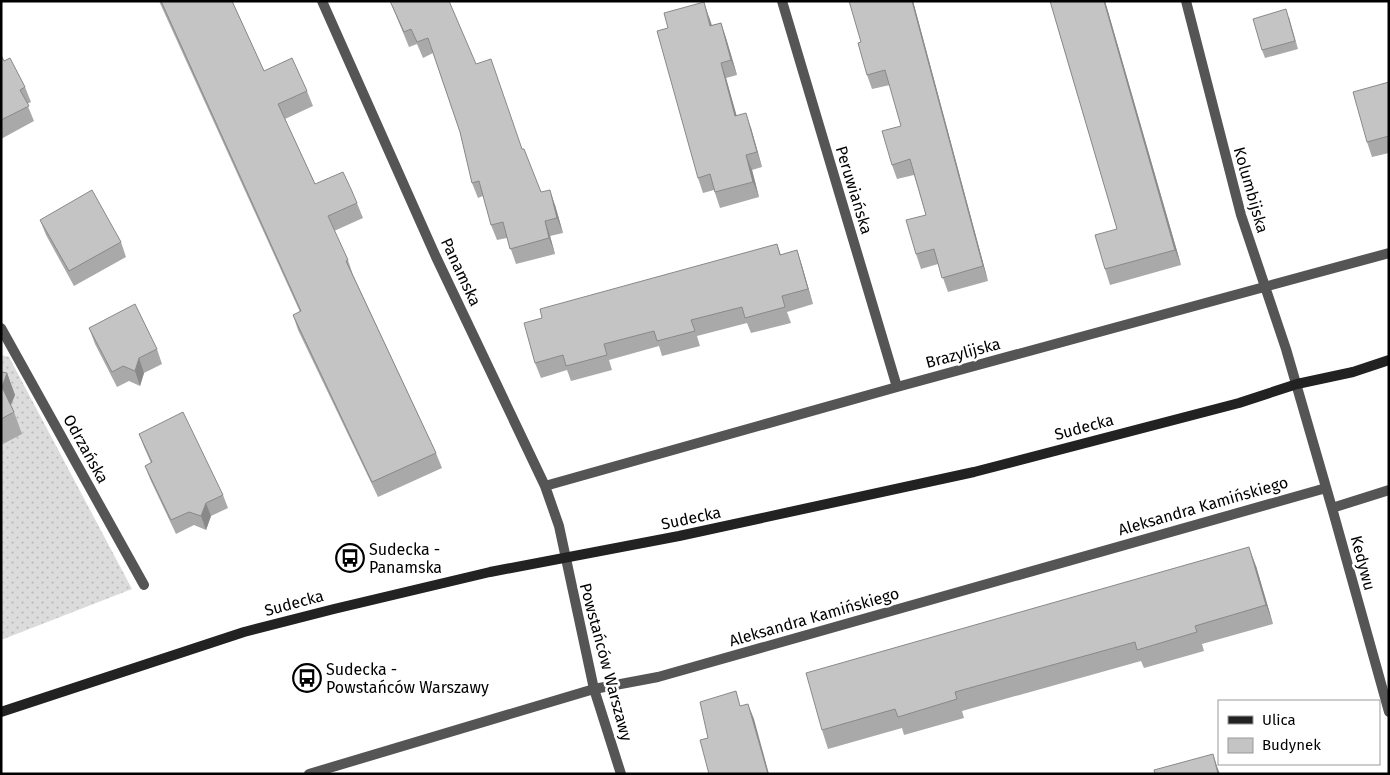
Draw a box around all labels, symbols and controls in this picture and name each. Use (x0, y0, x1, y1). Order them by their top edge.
street label: Peruwiańska (832, 144, 876, 236)
street label: Kolumbijska (1230, 145, 1272, 235)
street label: Panamska (437, 235, 485, 309)
street label: Brazylijska (923, 334, 1003, 372)
street label: Sudecka (1052, 410, 1116, 444)
street label: Odrzańska (59, 411, 113, 487)
street label: Aleksandra Kamińskiego (1116, 473, 1290, 539)
street label: Sudecka (659, 502, 723, 534)
street label: Kedywu (1347, 533, 1379, 593)
place label: Sudecka - Panamska (369, 540, 442, 577)
bus stop icon: Sudecka - Panamska (335, 543, 365, 573)
street label: Powstańców Warszawy (576, 581, 636, 743)
street label: Aleksandra Kamińskiego (727, 584, 901, 650)
street label: Sudecka (262, 586, 326, 620)
place label: Sudecka - Powstańców Warszawy (326, 660, 489, 697)
bus stop icon: Sudecka - Powstańców Warszawy (292, 663, 322, 693)
legend (1218, 700, 1380, 765)
text: Ulica (1262, 711, 1296, 729)
text: Budynek (1262, 736, 1321, 754)

